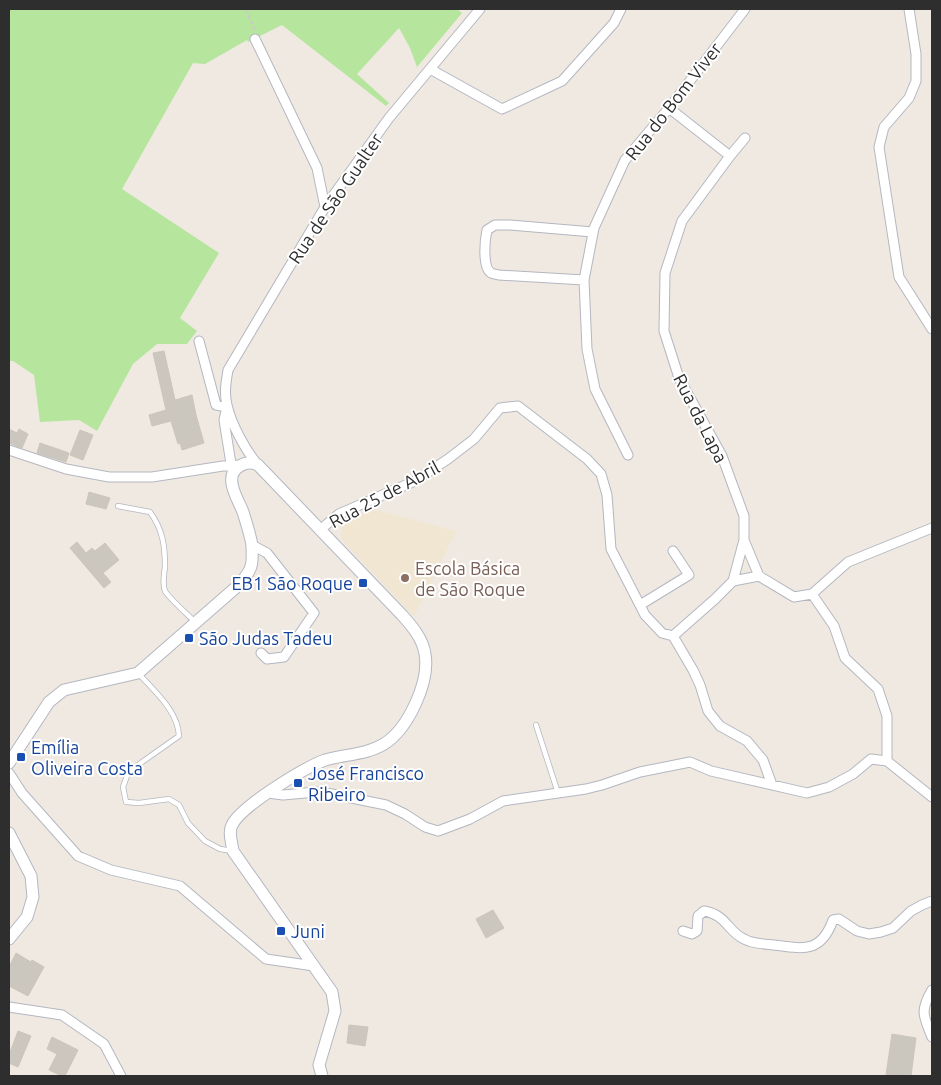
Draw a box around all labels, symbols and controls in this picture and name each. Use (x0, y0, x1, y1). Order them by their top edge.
street label: Rua do Bom Viver (621, 38, 725, 164)
street label: Rua de São Gualter (284, 129, 386, 267)
street label: Rua da Lapa (670, 370, 732, 466)
street label: Rua 25 de Abril (325, 456, 443, 531)
place label: Escola Básica de São Roque (415, 558, 525, 599)
marker: Escola Básica de São Roque (399, 572, 411, 584)
place label: EB1 São Roque (231, 573, 353, 593)
marker: EB1 São Roque (357, 577, 369, 589)
place label: São Judas Tadeu (199, 628, 333, 648)
marker: São Judas Tadeu (183, 632, 195, 644)
place label: Emília Oliveira Costa (31, 737, 143, 778)
marker: Emília Oliveira Costa (15, 751, 27, 763)
place label: José Francisco Ribeiro (308, 763, 424, 804)
marker: José Francisco Ribeiro (292, 777, 304, 789)
place label: Juni (291, 921, 325, 941)
marker: Juni (275, 925, 287, 937)

